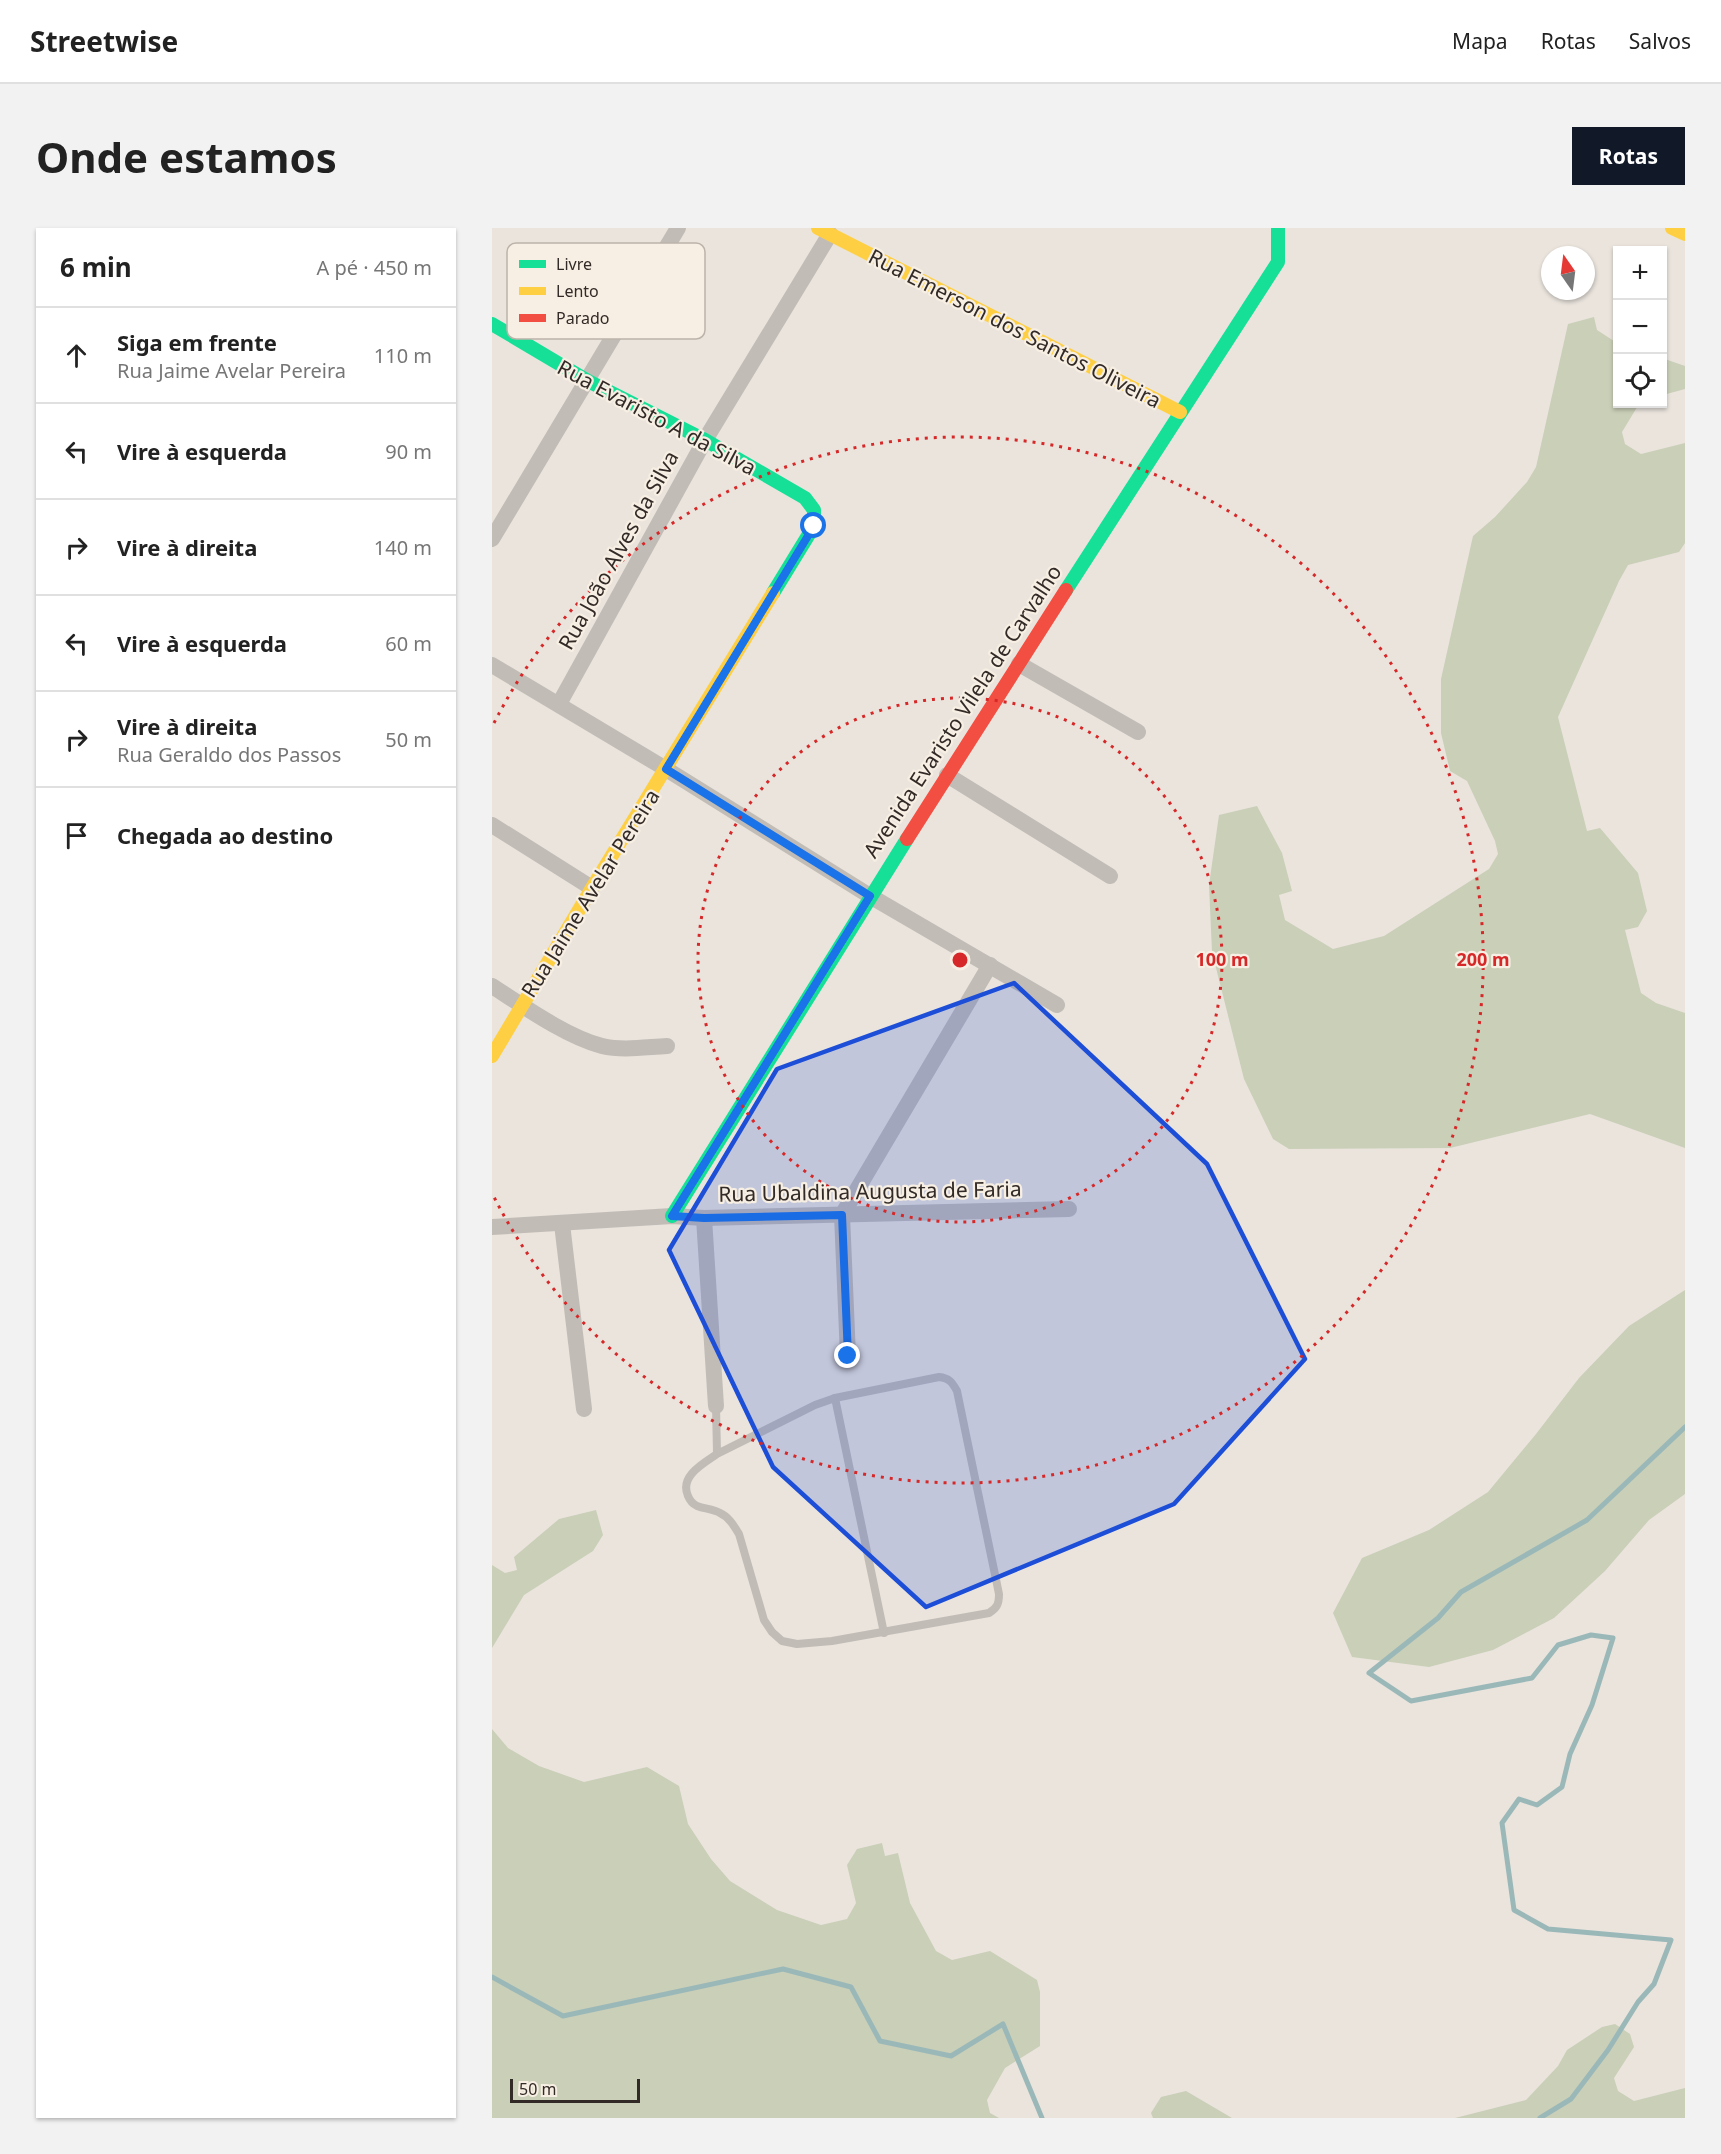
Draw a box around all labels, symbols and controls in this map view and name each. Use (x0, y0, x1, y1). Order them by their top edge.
text: Streetwise (30, 22, 178, 60)
text: Mapa (1452, 27, 1508, 55)
text: Rotas (1541, 27, 1596, 55)
text: Salvos (1629, 27, 1691, 55)
button: Rotas (1572, 127, 1685, 185)
text: Onde estamos (36, 128, 337, 185)
street label: Rua Emerson dos Santos Oliveira (864, 242, 1166, 414)
legend (507, 243, 705, 339)
north arrow (1541, 246, 1595, 300)
map controls (1613, 246, 1667, 408)
button: + (1613, 246, 1667, 300)
text: 6 min (60, 249, 132, 285)
text: Livre (556, 253, 592, 275)
text: A pé · 450 m (316, 254, 432, 281)
text: Lento (556, 280, 599, 302)
button: − (1613, 300, 1667, 354)
text: Parado (556, 307, 609, 329)
text: Siga em frente (117, 327, 277, 357)
icon: ahead (60, 339, 93, 372)
text: 110 m (374, 342, 432, 369)
street label: Rua Evaristo A da Silva (553, 353, 761, 481)
button: locate (1613, 354, 1667, 408)
text: Rua Jaime Avelar Pereira (117, 357, 346, 384)
icon: left (60, 435, 93, 468)
text: Vire à esquerda (117, 436, 287, 466)
text: 90 m (385, 438, 432, 465)
street label: Rua João Alves da Silva (552, 445, 684, 655)
route start (800, 512, 826, 538)
icon: right (60, 531, 93, 564)
text: Vire à direita (117, 532, 257, 562)
text: 140 m (374, 534, 432, 561)
street label: Avenida Evaristo Vilela de Carvalho (857, 559, 1067, 863)
icon: left (60, 627, 93, 660)
text: Vire à esquerda (117, 628, 287, 658)
text: 60 m (385, 630, 432, 657)
text: Vire à direita (117, 711, 257, 741)
icon: right (60, 723, 93, 756)
text: 50 m (385, 726, 432, 753)
text: Rua Geraldo dos Passos (117, 741, 341, 768)
street label: Rua Jaime Avelar Pereira (514, 784, 666, 1002)
icon: arrive (60, 819, 93, 852)
text: Chegada ao destino (117, 820, 333, 850)
text: 100 m (1195, 947, 1249, 971)
text: 200 m (1456, 947, 1510, 971)
centre of rings (950, 950, 970, 970)
street label: Rua Ubaldina Augusta de Faria (718, 1174, 1022, 1208)
route end (834, 1342, 860, 1368)
scale bar (510, 2076, 640, 2104)
text: 50 m (519, 2078, 556, 2100)

